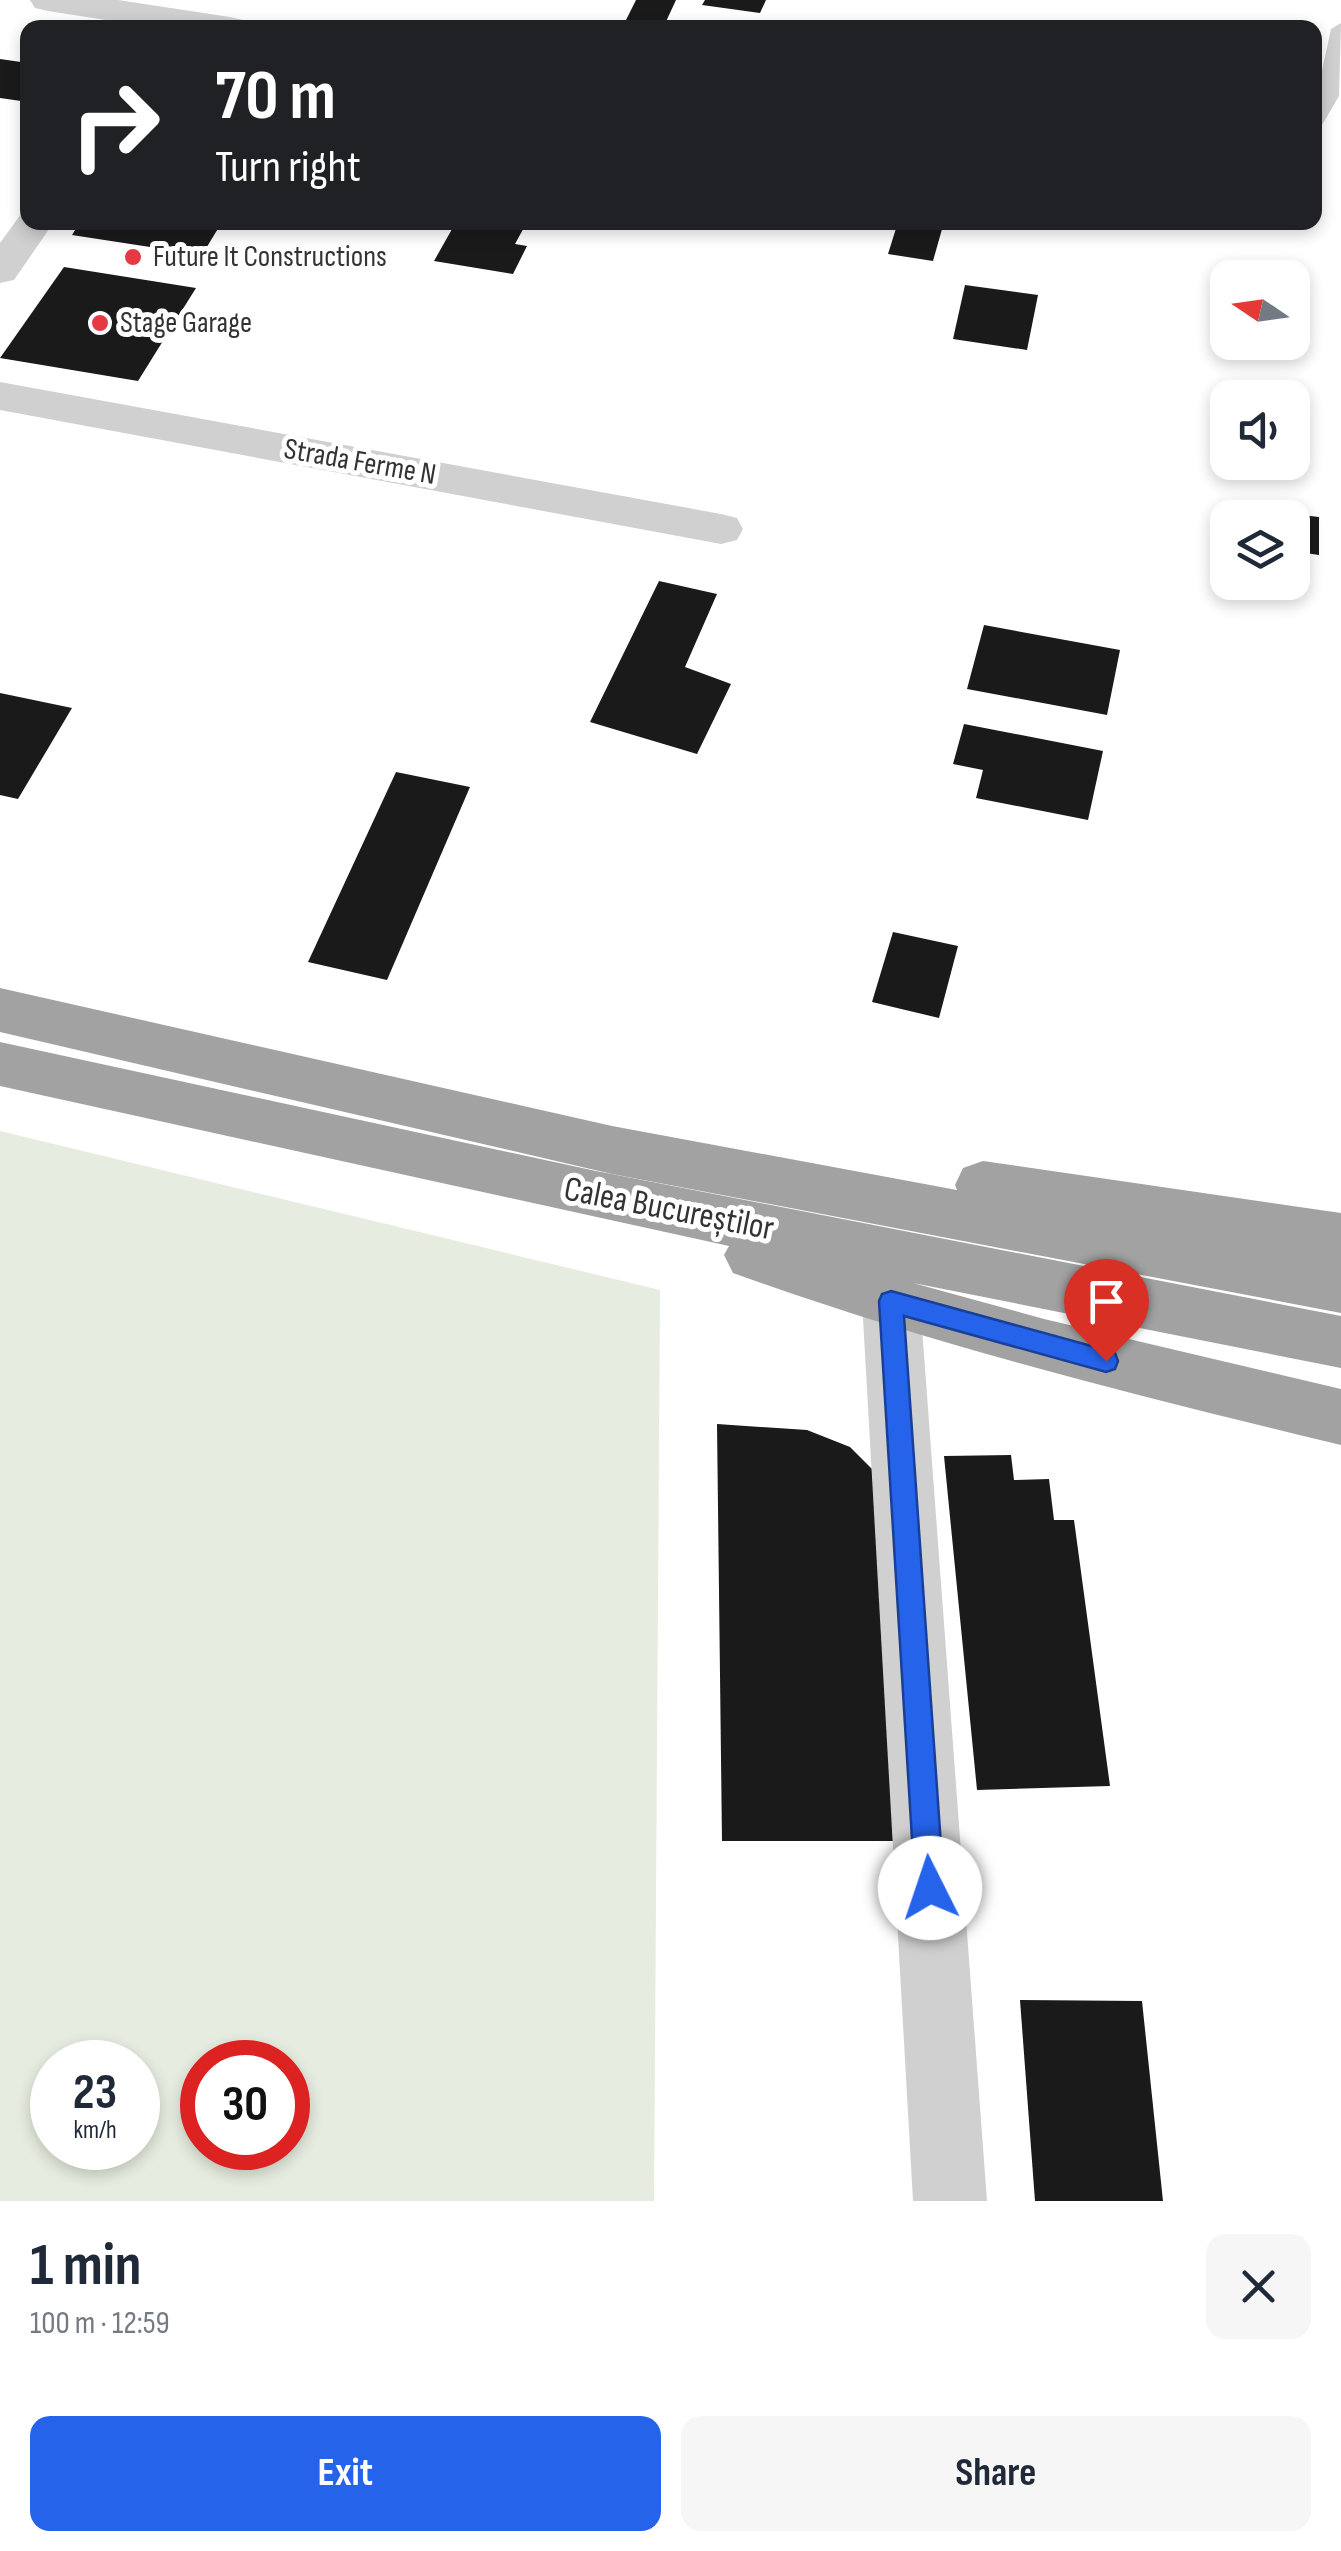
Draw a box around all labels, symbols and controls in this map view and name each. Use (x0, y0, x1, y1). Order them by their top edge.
text: 70 m (215, 55, 336, 139)
icon: right (50, 60, 180, 190)
text: Turn right (215, 140, 361, 195)
place label: Future It Constructions (153, 239, 387, 275)
marker: Future It Constructions (122, 246, 144, 268)
north arrow (1210, 260, 1310, 360)
map controls (1210, 260, 1310, 600)
place label: Stage Garage (120, 305, 252, 341)
marker: Stage Garage (89, 312, 111, 334)
button: sound (1210, 380, 1310, 480)
street label: Strada Ferme N (281, 431, 439, 493)
button: layers (1210, 500, 1310, 600)
street label: Calea Bucureștilor (561, 1168, 777, 1250)
pin (1064, 1259, 1149, 1362)
icon: arrive (1079, 1274, 1134, 1329)
position arrow (878, 1836, 982, 1940)
speed limit sign: 30 (180, 2040, 310, 2170)
text: 23 (73, 2063, 117, 2123)
text: km/h (73, 2115, 117, 2146)
text: 1 min (30, 2230, 142, 2302)
button: close (1206, 2234, 1311, 2339)
text: 100 m · 12:59 (30, 2304, 170, 2343)
button: Exit (30, 2416, 661, 2531)
button: Share (681, 2416, 1311, 2531)

